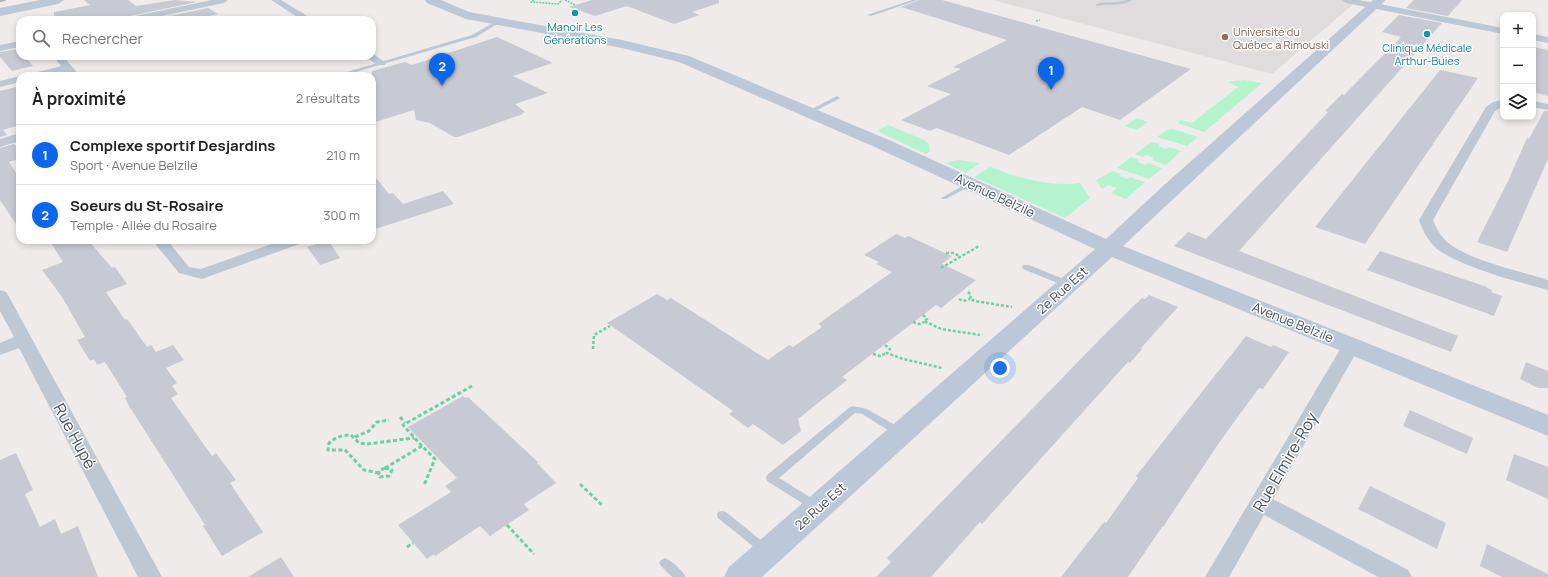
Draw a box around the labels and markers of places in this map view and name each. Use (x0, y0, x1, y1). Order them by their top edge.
marker: Manoir Les Générations (570, 8, 580, 18)
place label: Manoir Les Générations (544, 19, 607, 47)
place label: Université du Québec à Rimouski (1233, 24, 1329, 52)
marker: Clinique Médicale Arthur-Buies (1422, 29, 1432, 39)
marker: Université du Québec à Rimouski (1220, 32, 1230, 42)
place label: Clinique Médicale Arthur-Buies (1382, 40, 1472, 68)
pin: 2 (429, 53, 455, 86)
pin: 1 (1038, 57, 1064, 90)

